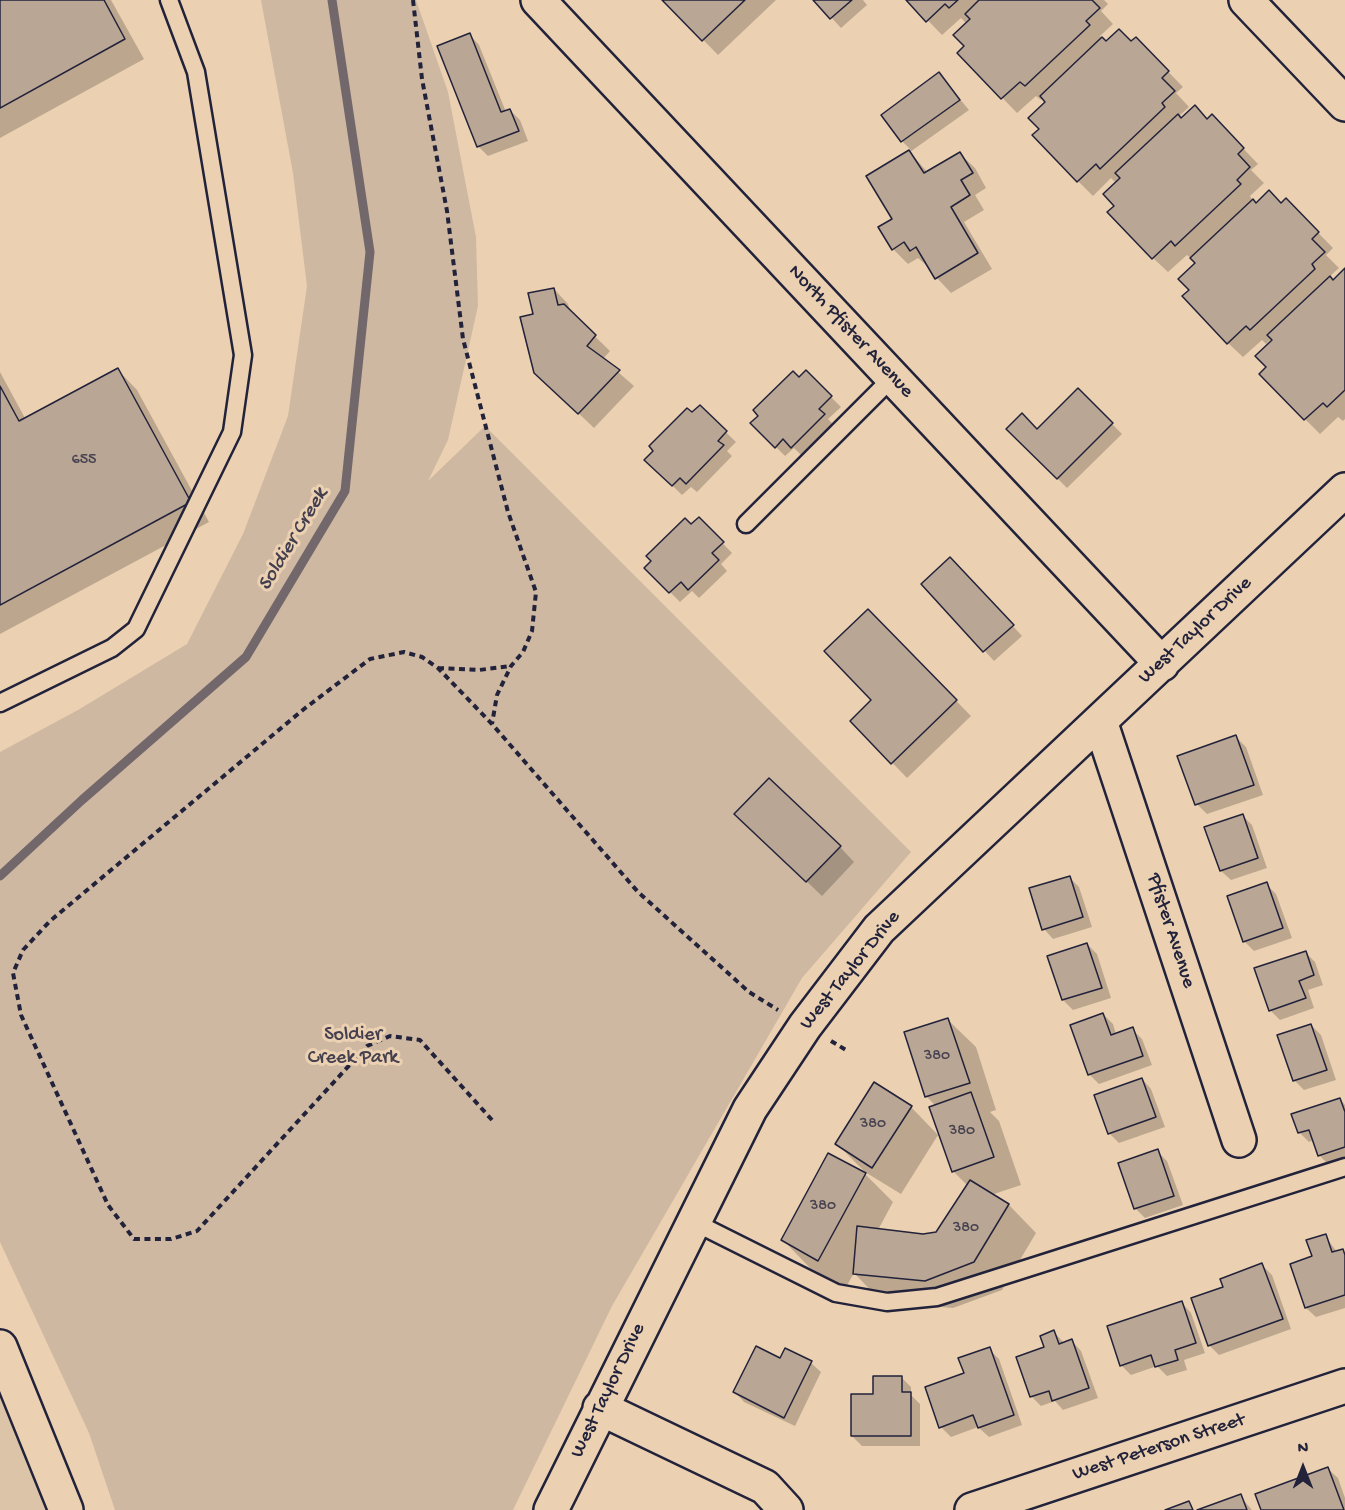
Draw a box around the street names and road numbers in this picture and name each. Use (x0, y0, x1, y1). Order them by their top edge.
street label: North Pfister Avenue (782, 260, 918, 404)
street label: West Taylor Drive (1134, 572, 1258, 690)
street label: Pfister Avenue (1140, 871, 1200, 991)
street label: West Taylor Drive (796, 907, 906, 1035)
street label: West Taylor Drive (566, 1320, 652, 1462)
street label: West Peterson Street (1070, 1409, 1248, 1487)

